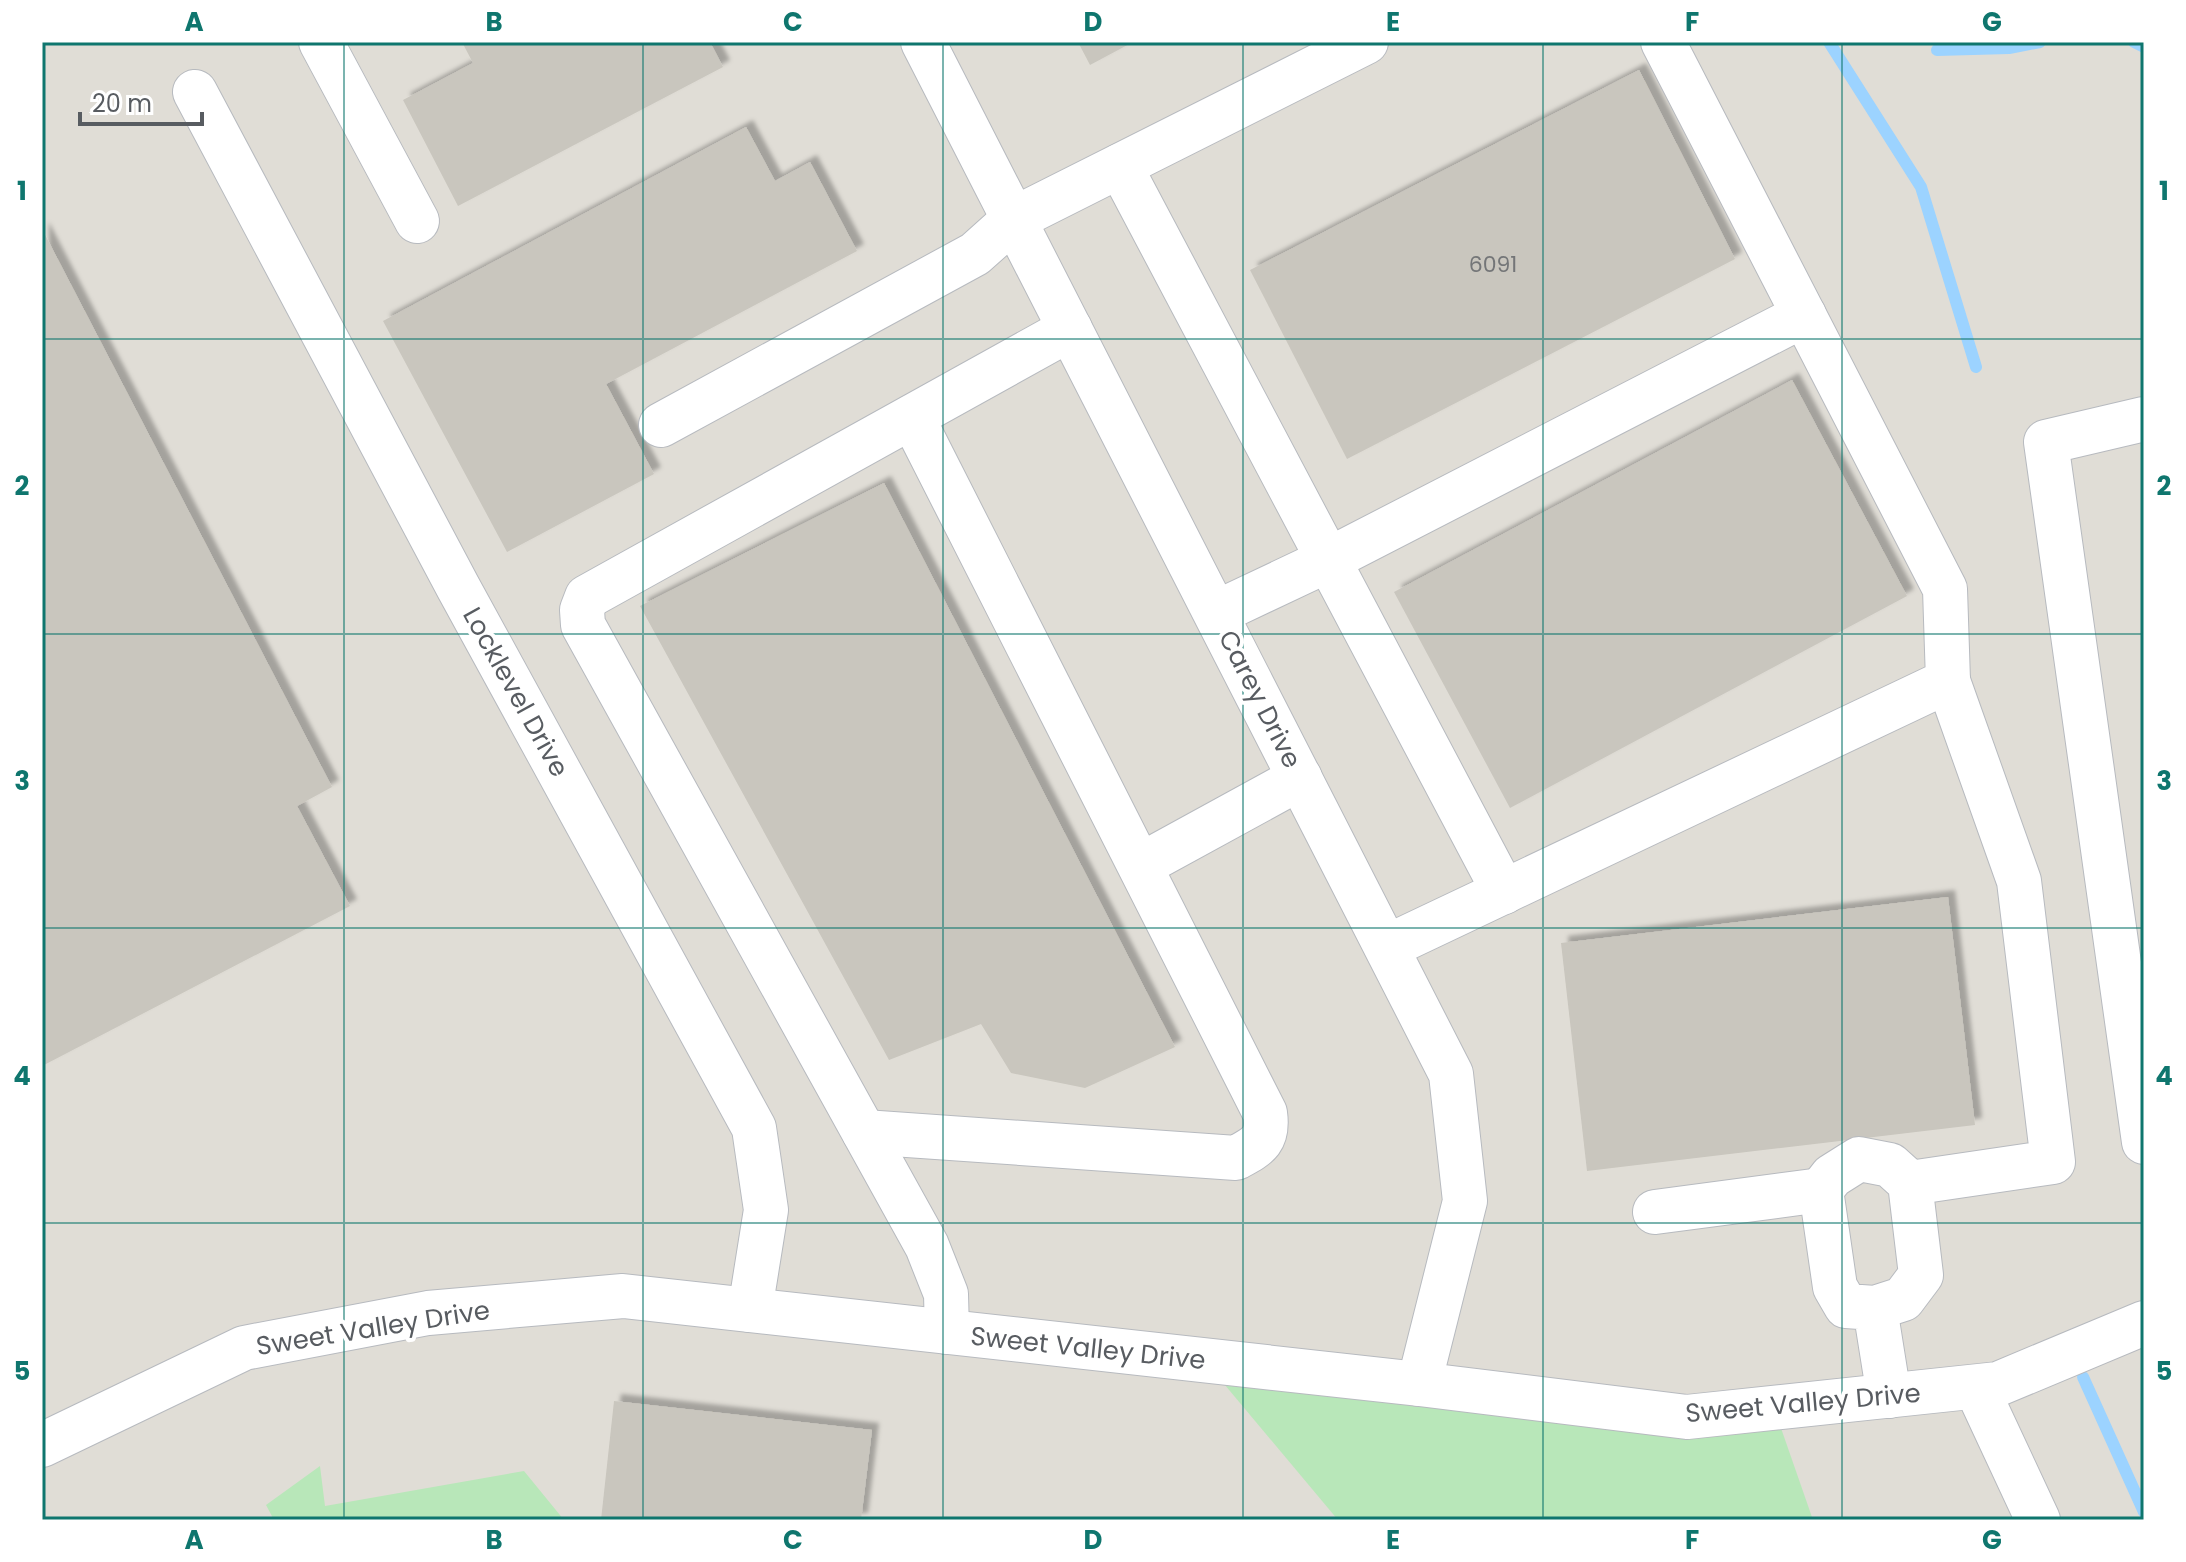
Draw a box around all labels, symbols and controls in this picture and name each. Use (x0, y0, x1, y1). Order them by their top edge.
text: A (184, 4, 204, 40)
text: B (485, 4, 503, 40)
text: C (783, 4, 803, 40)
text: D (1084, 4, 1103, 40)
text: E (1386, 4, 1400, 40)
text: F (1685, 4, 1699, 40)
text: G (1982, 4, 2002, 40)
scale bar (80, 76, 202, 126)
text: 20 m (92, 87, 152, 120)
text: 1 (17, 173, 27, 209)
text: 1 (2159, 173, 2169, 209)
house number: 6091 (1469, 249, 1517, 280)
text: 2 (15, 468, 30, 504)
text: 2 (2157, 468, 2172, 504)
street label: Locklevel Drive (454, 601, 578, 783)
street label: Carey Drive (1210, 624, 1310, 774)
text: 3 (14, 763, 30, 799)
text: 3 (2156, 763, 2172, 799)
text: 4 (13, 1058, 31, 1094)
text: 4 (2155, 1058, 2173, 1094)
street label: Sweet Valley Drive (254, 1292, 492, 1364)
street label: Sweet Valley Drive (969, 1318, 1207, 1378)
text: 5 (14, 1353, 30, 1389)
text: 5 (2156, 1353, 2172, 1389)
street label: Sweet Valley Drive (1684, 1375, 1922, 1431)
text: A (184, 1522, 204, 1558)
text: B (485, 1522, 503, 1558)
text: C (783, 1522, 803, 1558)
text: D (1084, 1522, 1103, 1558)
text: E (1386, 1522, 1400, 1558)
text: F (1685, 1522, 1699, 1558)
text: G (1982, 1522, 2002, 1558)

